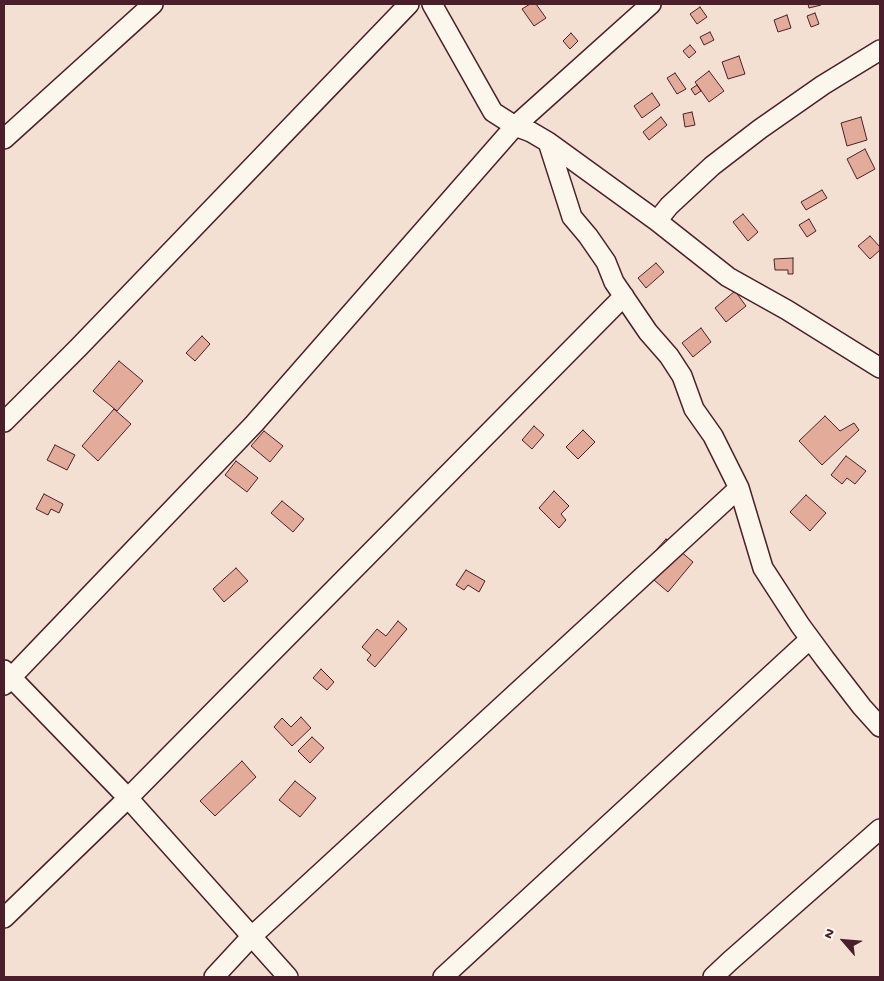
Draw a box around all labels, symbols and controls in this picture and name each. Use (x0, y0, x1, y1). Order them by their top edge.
north arrow (819, 916, 869, 966)
text: N (821, 926, 840, 942)

